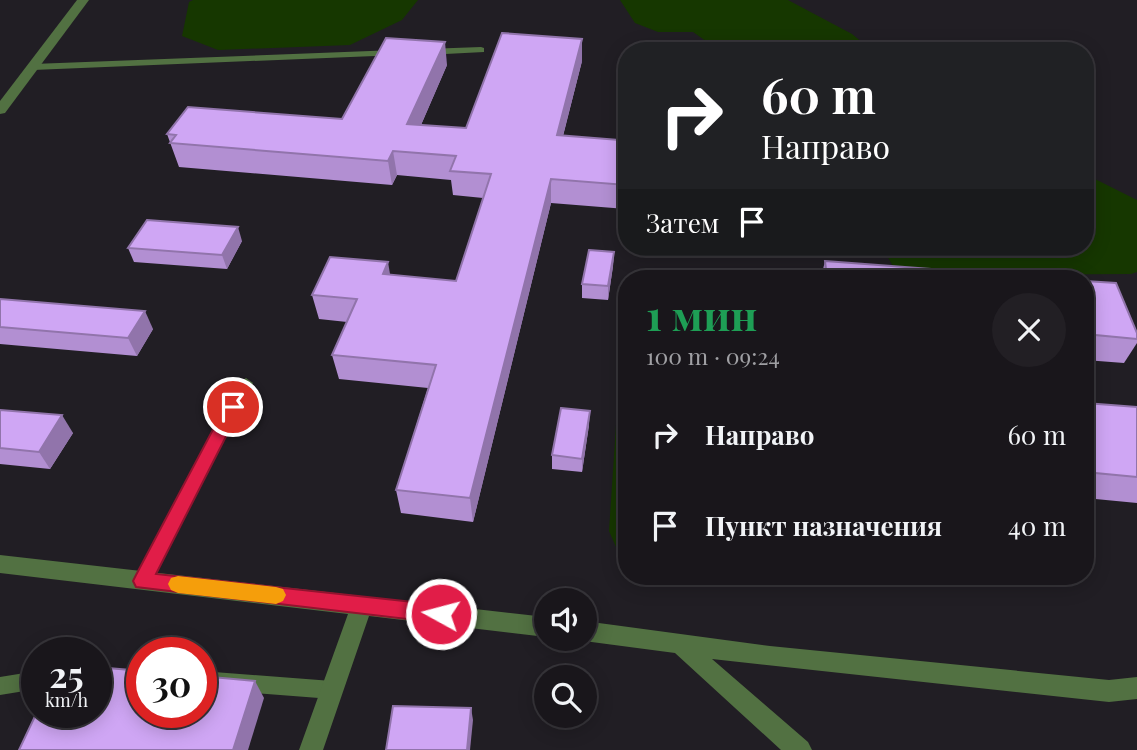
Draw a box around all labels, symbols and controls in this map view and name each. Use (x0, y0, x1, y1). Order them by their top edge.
text: 60 m (761, 61, 876, 126)
icon: right (646, 70, 737, 161)
text: Направо (761, 124, 890, 167)
icon: arrive (733, 203, 771, 241)
text: Затем (646, 205, 719, 240)
text: 1 мин (646, 286, 757, 342)
button: close (992, 293, 1066, 367)
text: 100 m · 09:24 (646, 340, 780, 371)
pin (203, 377, 263, 437)
icon: arrive (214, 388, 252, 426)
icon: right (646, 416, 684, 454)
text: Направо (705, 417, 814, 452)
text: 60 m (1007, 417, 1066, 452)
icon: arrive (646, 507, 684, 545)
text: Пункт назначения (705, 508, 942, 543)
text: 40 m (1008, 508, 1066, 543)
position arrow (404, 577, 478, 651)
map controls (534, 588, 597, 728)
button: sound (534, 588, 597, 651)
speed limit sign: 30 (126, 637, 217, 728)
text: 25 (49, 650, 84, 697)
button: search (534, 665, 597, 728)
text: km/h (45, 688, 88, 712)

